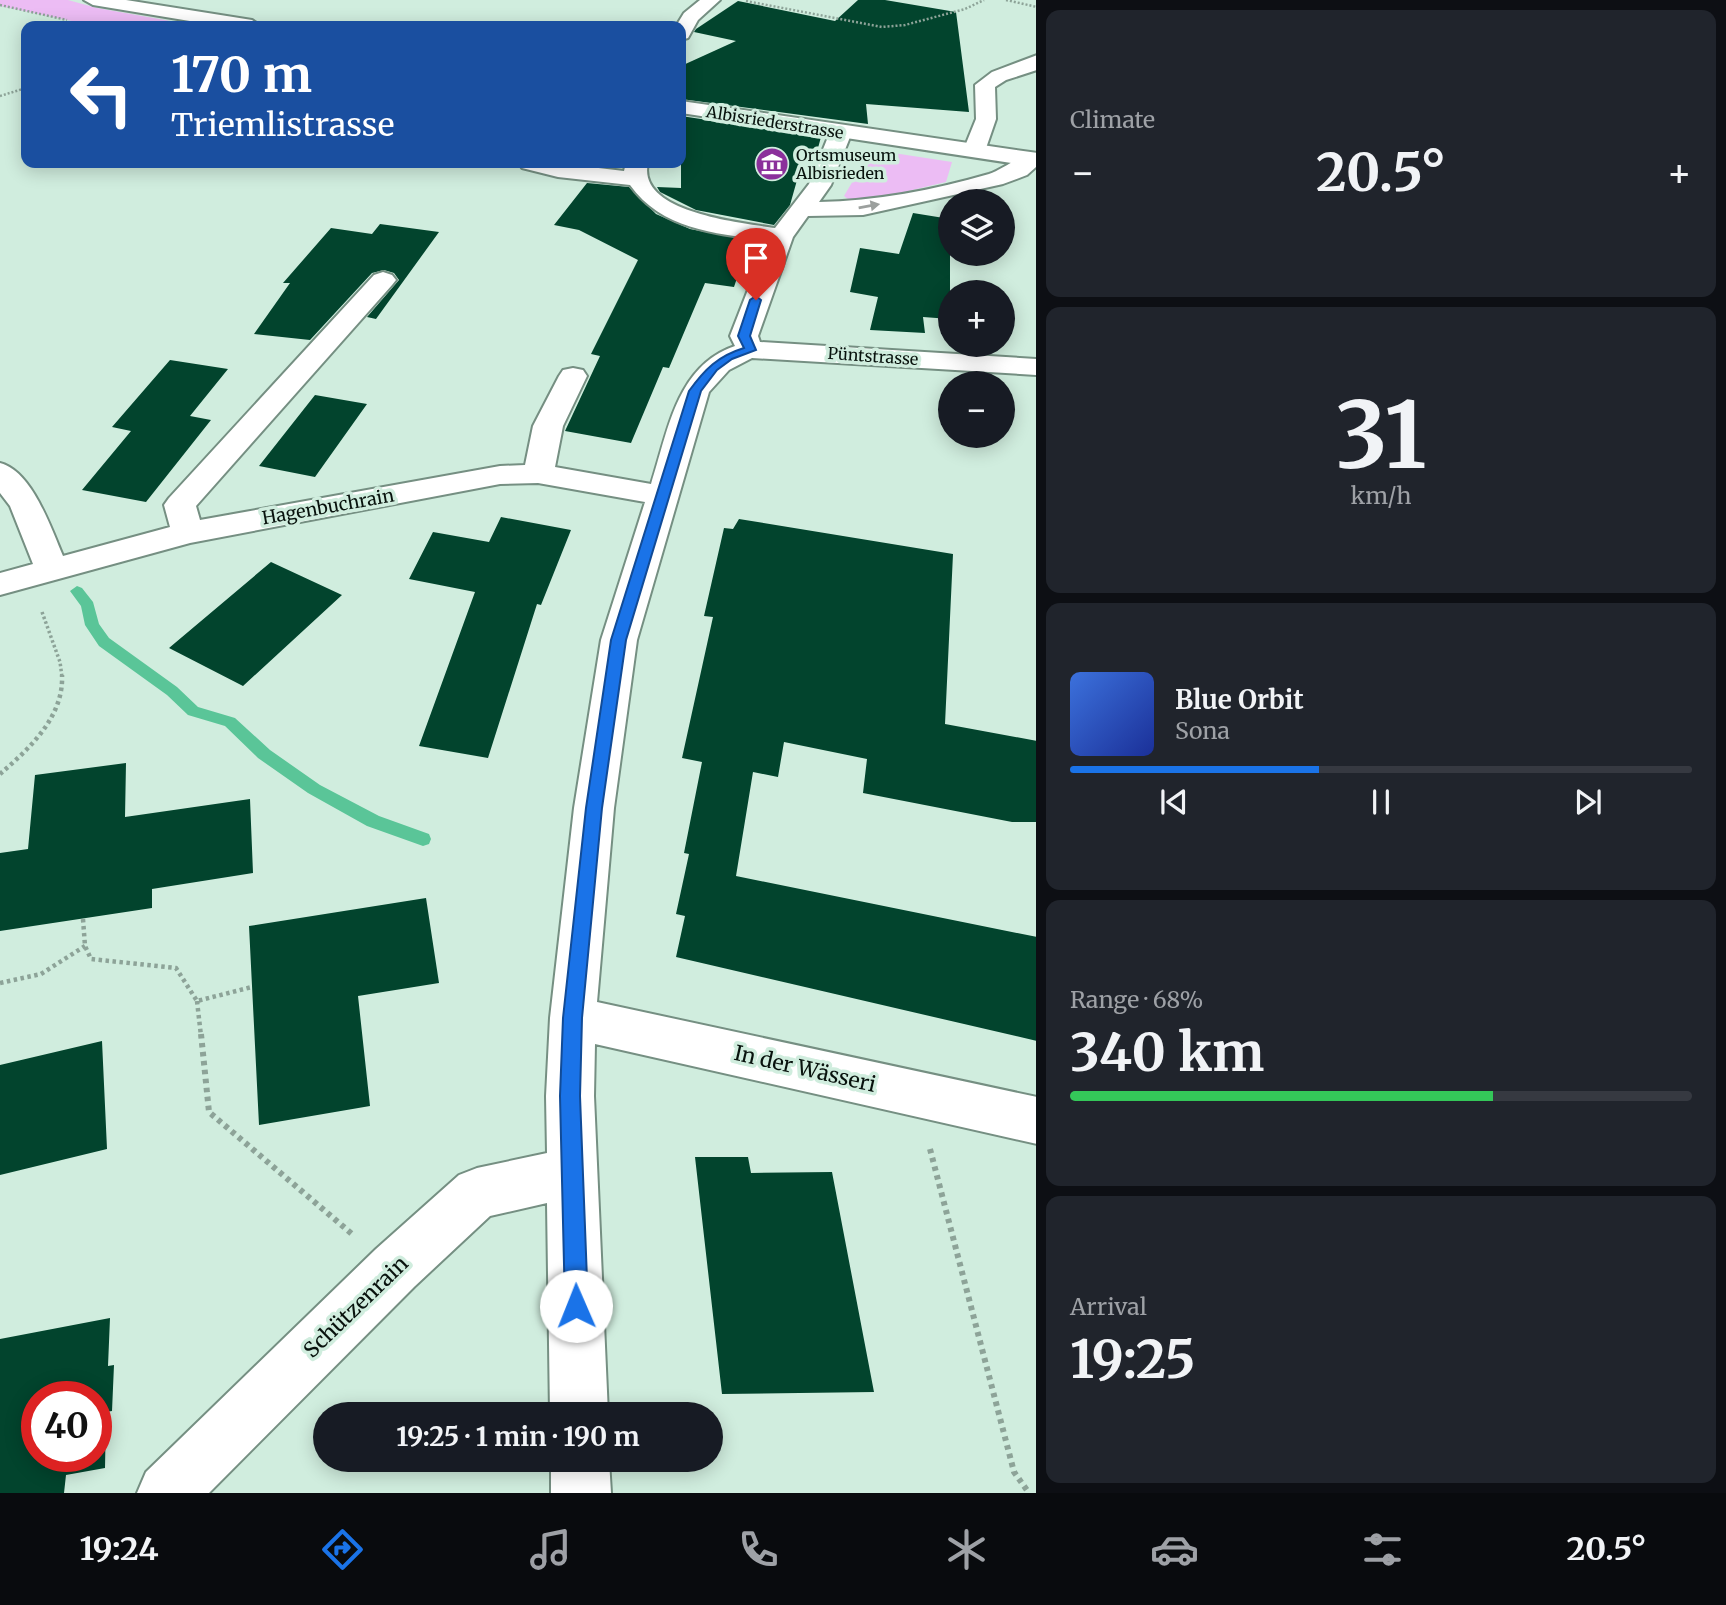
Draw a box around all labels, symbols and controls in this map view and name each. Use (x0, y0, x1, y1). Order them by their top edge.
text: 170 m (171, 44, 312, 105)
icon: left (56, 49, 147, 140)
street label: Albisriederstrasse (704, 101, 845, 143)
text: Triemlistrasse (171, 105, 394, 145)
text: Climate (1070, 105, 1155, 134)
text: 20.5° (1316, 140, 1446, 205)
museum icon: Ortsmuseum Albisrieden (753, 145, 791, 183)
place label: Ortsmuseum Albisrieden (795, 145, 897, 183)
text: − (1070, 149, 1095, 196)
text: + (1667, 149, 1692, 196)
map controls (938, 189, 1015, 448)
button: layers (938, 189, 1015, 266)
one-way arrow (858, 200, 880, 211)
pin (726, 228, 786, 300)
icon: arrive (737, 239, 775, 277)
button: + (938, 280, 1015, 357)
street label: Püntstrasse (827, 343, 919, 369)
button: − (938, 371, 1015, 448)
text: 31 (1336, 378, 1426, 493)
text: km/h (1351, 481, 1411, 510)
street label: Hagenbuchrain (260, 484, 396, 529)
text: Blue Orbit (1175, 683, 1304, 716)
text: Sona (1175, 716, 1230, 745)
icon: previous (1155, 783, 1193, 821)
icon: pause (1362, 783, 1400, 821)
icon: next (1569, 783, 1607, 821)
text: Range · 68% (1070, 985, 1203, 1014)
text: 340 km (1070, 1020, 1264, 1085)
street label: In der Wässeri (732, 1039, 879, 1098)
street label: Schützenrain (298, 1250, 414, 1363)
position arrow (539, 1269, 613, 1343)
text: Arrival (1070, 1292, 1147, 1321)
text: 19:25 (1070, 1327, 1196, 1392)
speed limit sign: 40 (21, 1381, 112, 1472)
text: 19:25 · 1 min · 190 m (396, 1420, 640, 1453)
icon: directions (318, 1525, 367, 1574)
icon: music (526, 1525, 575, 1574)
icon: phone (734, 1525, 783, 1574)
icon: climate (942, 1525, 991, 1574)
icon: car (1150, 1525, 1199, 1574)
icon: filters (1358, 1525, 1407, 1574)
text: 19:24 (80, 1529, 159, 1569)
text: 20.5° (1567, 1529, 1646, 1569)

